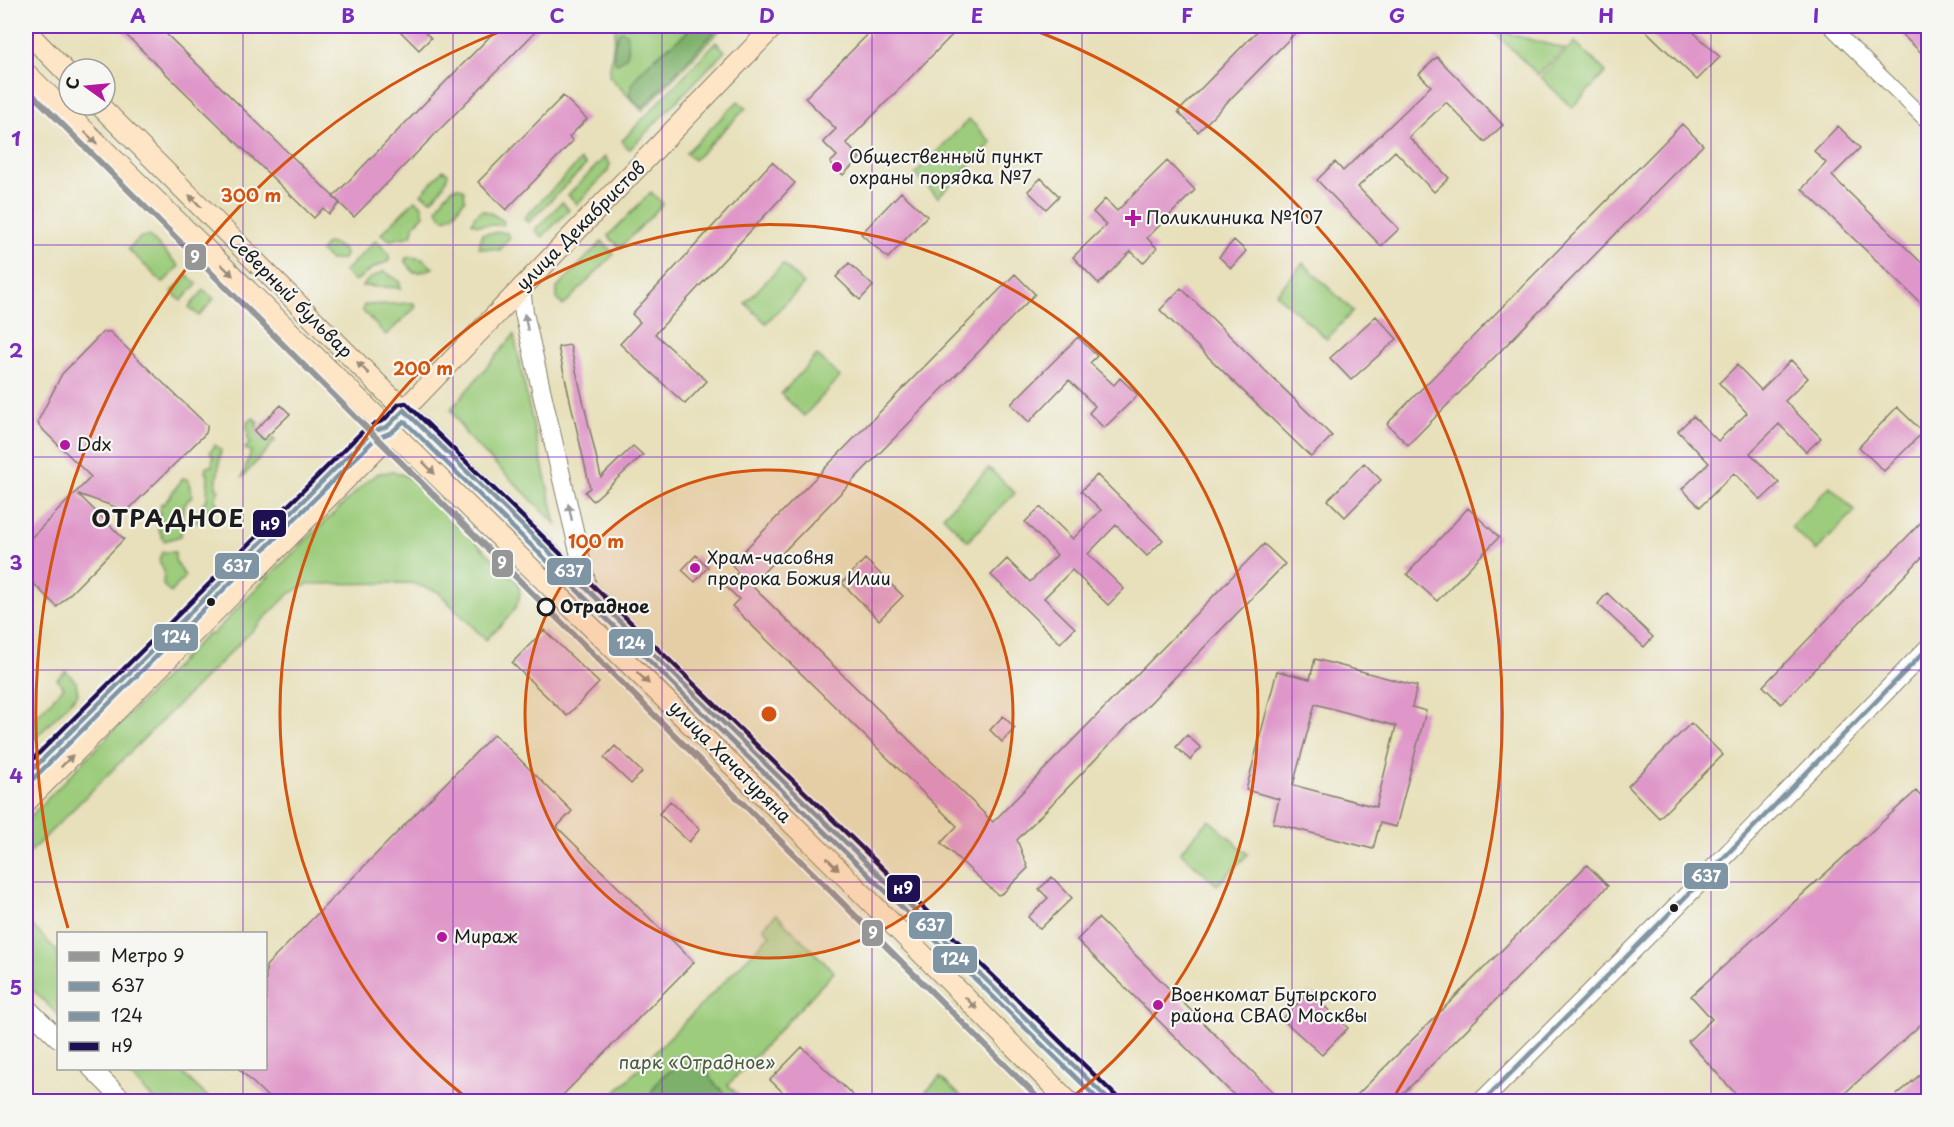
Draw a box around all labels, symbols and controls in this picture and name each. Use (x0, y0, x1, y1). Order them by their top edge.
text: A (130, 0, 146, 30)
text: B (341, 0, 355, 30)
text: C (549, 0, 565, 30)
text: D (759, 0, 775, 30)
text: E (971, 0, 983, 30)
text: F (1181, 0, 1193, 30)
text: G (1389, 0, 1405, 30)
text: H (1598, 0, 1614, 30)
text: I (1813, 0, 1819, 30)
north arrow (57, 57, 117, 117)
text: С (58, 74, 85, 92)
text: 1 (11, 123, 21, 153)
one-way arrow (84, 130, 98, 144)
place label: Общественный пункт охраны порядка №7 (849, 142, 1043, 190)
street label: улица Декабристов (509, 154, 651, 296)
marker: Общественный пункт охраны порядка №7 (830, 160, 844, 174)
text: 300 m (221, 181, 281, 208)
one-way arrow (188, 194, 203, 208)
place label: Поликлиника №107 (1146, 203, 1323, 230)
marker: Поликлиника №107 (1124, 209, 1142, 227)
street label: Северный бульвар (222, 226, 360, 364)
line badge: 9 (184, 243, 207, 271)
text: 9 (190, 244, 200, 268)
one-way arrow (219, 262, 233, 276)
one-way arrow (521, 312, 530, 331)
text: 2 (9, 335, 23, 365)
text: 200 m (393, 354, 453, 381)
one-way arrow (356, 361, 370, 376)
place label: Ddx (77, 430, 111, 457)
marker: Ddx (58, 438, 72, 452)
one-way arrow (421, 460, 435, 474)
district label: ОТРАДНОЕ (91, 499, 245, 535)
one-way arrow (564, 503, 574, 522)
line badge: н9 (252, 509, 287, 538)
text: н9 (260, 511, 280, 535)
text: 100 m (568, 527, 624, 554)
place label: Храм-часовня пророка Божия Илии (707, 543, 891, 591)
text: 3 (9, 547, 23, 577)
line badge: 9 (491, 549, 514, 578)
text: 9 (497, 550, 507, 574)
line badge: 637 (214, 552, 260, 580)
text: 637 (222, 553, 252, 577)
line badge: 637 (546, 557, 592, 586)
text: 637 (554, 558, 584, 582)
marker: Храм-часовня пророка Божия Илии (688, 561, 702, 575)
place label: Отрадное (560, 592, 649, 619)
unlabelled marker (205, 596, 217, 608)
marker: Отрадное (537, 598, 555, 616)
line badge: 124 (153, 623, 199, 652)
text: 124 (161, 624, 191, 648)
line badge: 124 (608, 628, 654, 657)
text: 124 (616, 630, 646, 654)
one-way arrow (636, 670, 650, 684)
street label: улица Хачатуряна (664, 693, 799, 829)
centre of rings (759, 704, 779, 724)
one-way arrow (59, 754, 73, 768)
text: 4 (9, 760, 23, 790)
one-way arrow (826, 857, 840, 871)
line badge: 637 (1683, 862, 1729, 890)
text: 637 (1691, 863, 1721, 887)
line badge: н9 (886, 874, 921, 903)
text: н9 (893, 875, 913, 899)
unlabelled marker (1668, 902, 1680, 914)
line badge: 637 (908, 911, 953, 940)
text: 637 (915, 912, 945, 936)
line badge: 9 (861, 919, 884, 947)
text: 9 (868, 920, 878, 944)
place label: Мираж (454, 922, 518, 949)
marker: Мираж (435, 930, 449, 944)
legend (57, 932, 267, 1070)
text: Метро 9 (111, 941, 185, 968)
line badge: 124 (932, 945, 978, 974)
text: 124 (940, 946, 970, 970)
text: 637 (111, 971, 145, 998)
text: 5 (10, 972, 22, 1002)
place label: Военкомат Бутырского района СВАО Москвы (1170, 980, 1377, 1028)
one-way arrow (963, 995, 977, 1009)
marker: Военкомат Бутырского района СВАО Москвы (1151, 998, 1165, 1012)
text: 124 (111, 1001, 143, 1028)
text: н9 (111, 1031, 133, 1058)
park label: парк «Отрадное» (619, 1048, 775, 1075)

